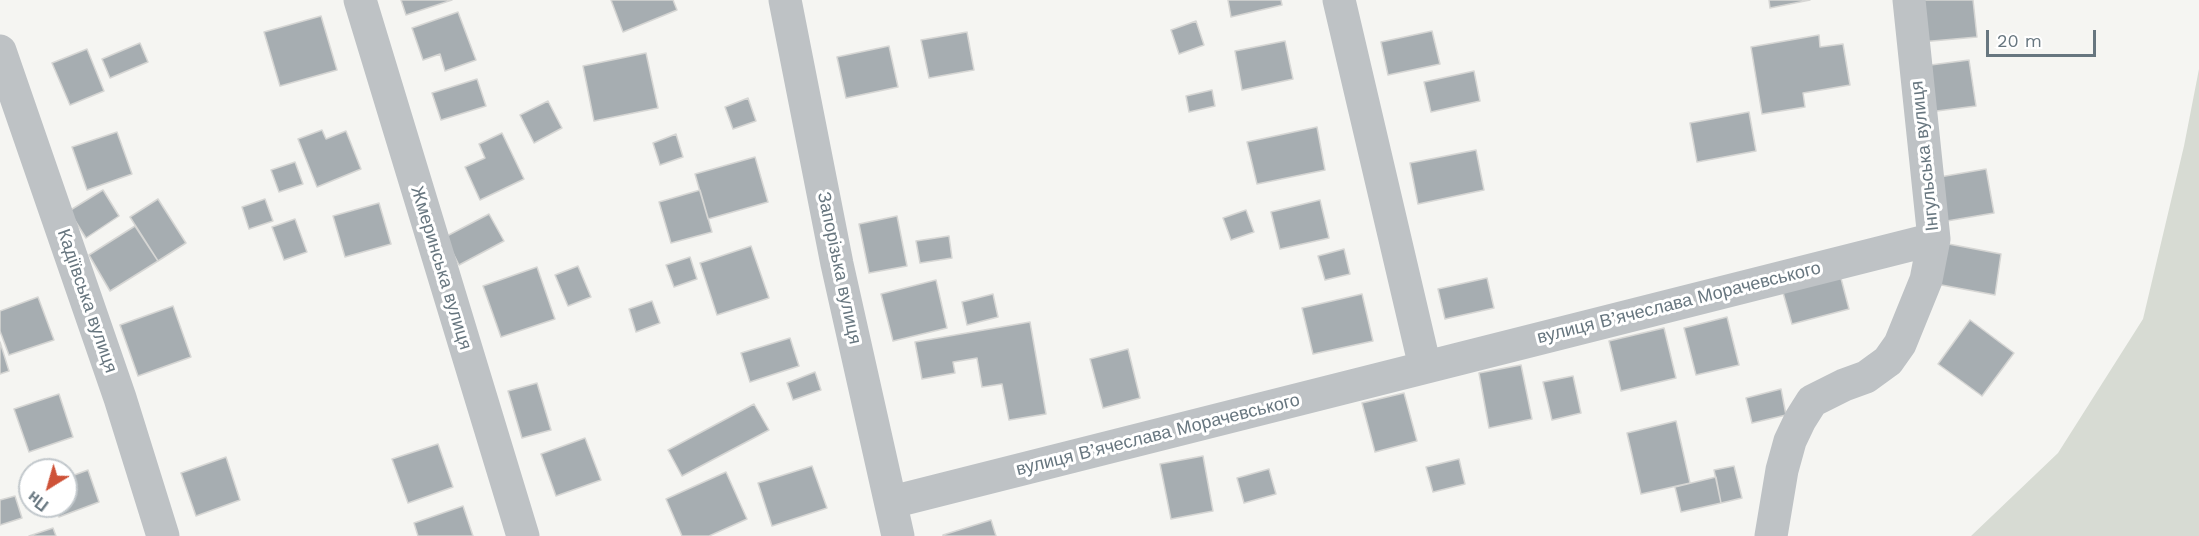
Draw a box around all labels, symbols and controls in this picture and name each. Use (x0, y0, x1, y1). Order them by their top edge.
scale bar (1989, 18, 2098, 56)
text: 20 m (1997, 30, 2042, 51)
street label: Інгульська вулиця (1906, 80, 1944, 232)
street label: Жмеринська вулиця (406, 183, 476, 353)
street label: Запорізька вулиця (812, 190, 866, 346)
street label: Кадіївська вулиця (52, 226, 122, 376)
street label: вулиця В’ячеслава Морачевського (1535, 257, 1823, 349)
street label: вулиця В’ячеслава Морачевського (1014, 389, 1302, 481)
north arrow (18, 458, 78, 518)
text: Пн (24, 487, 52, 515)

